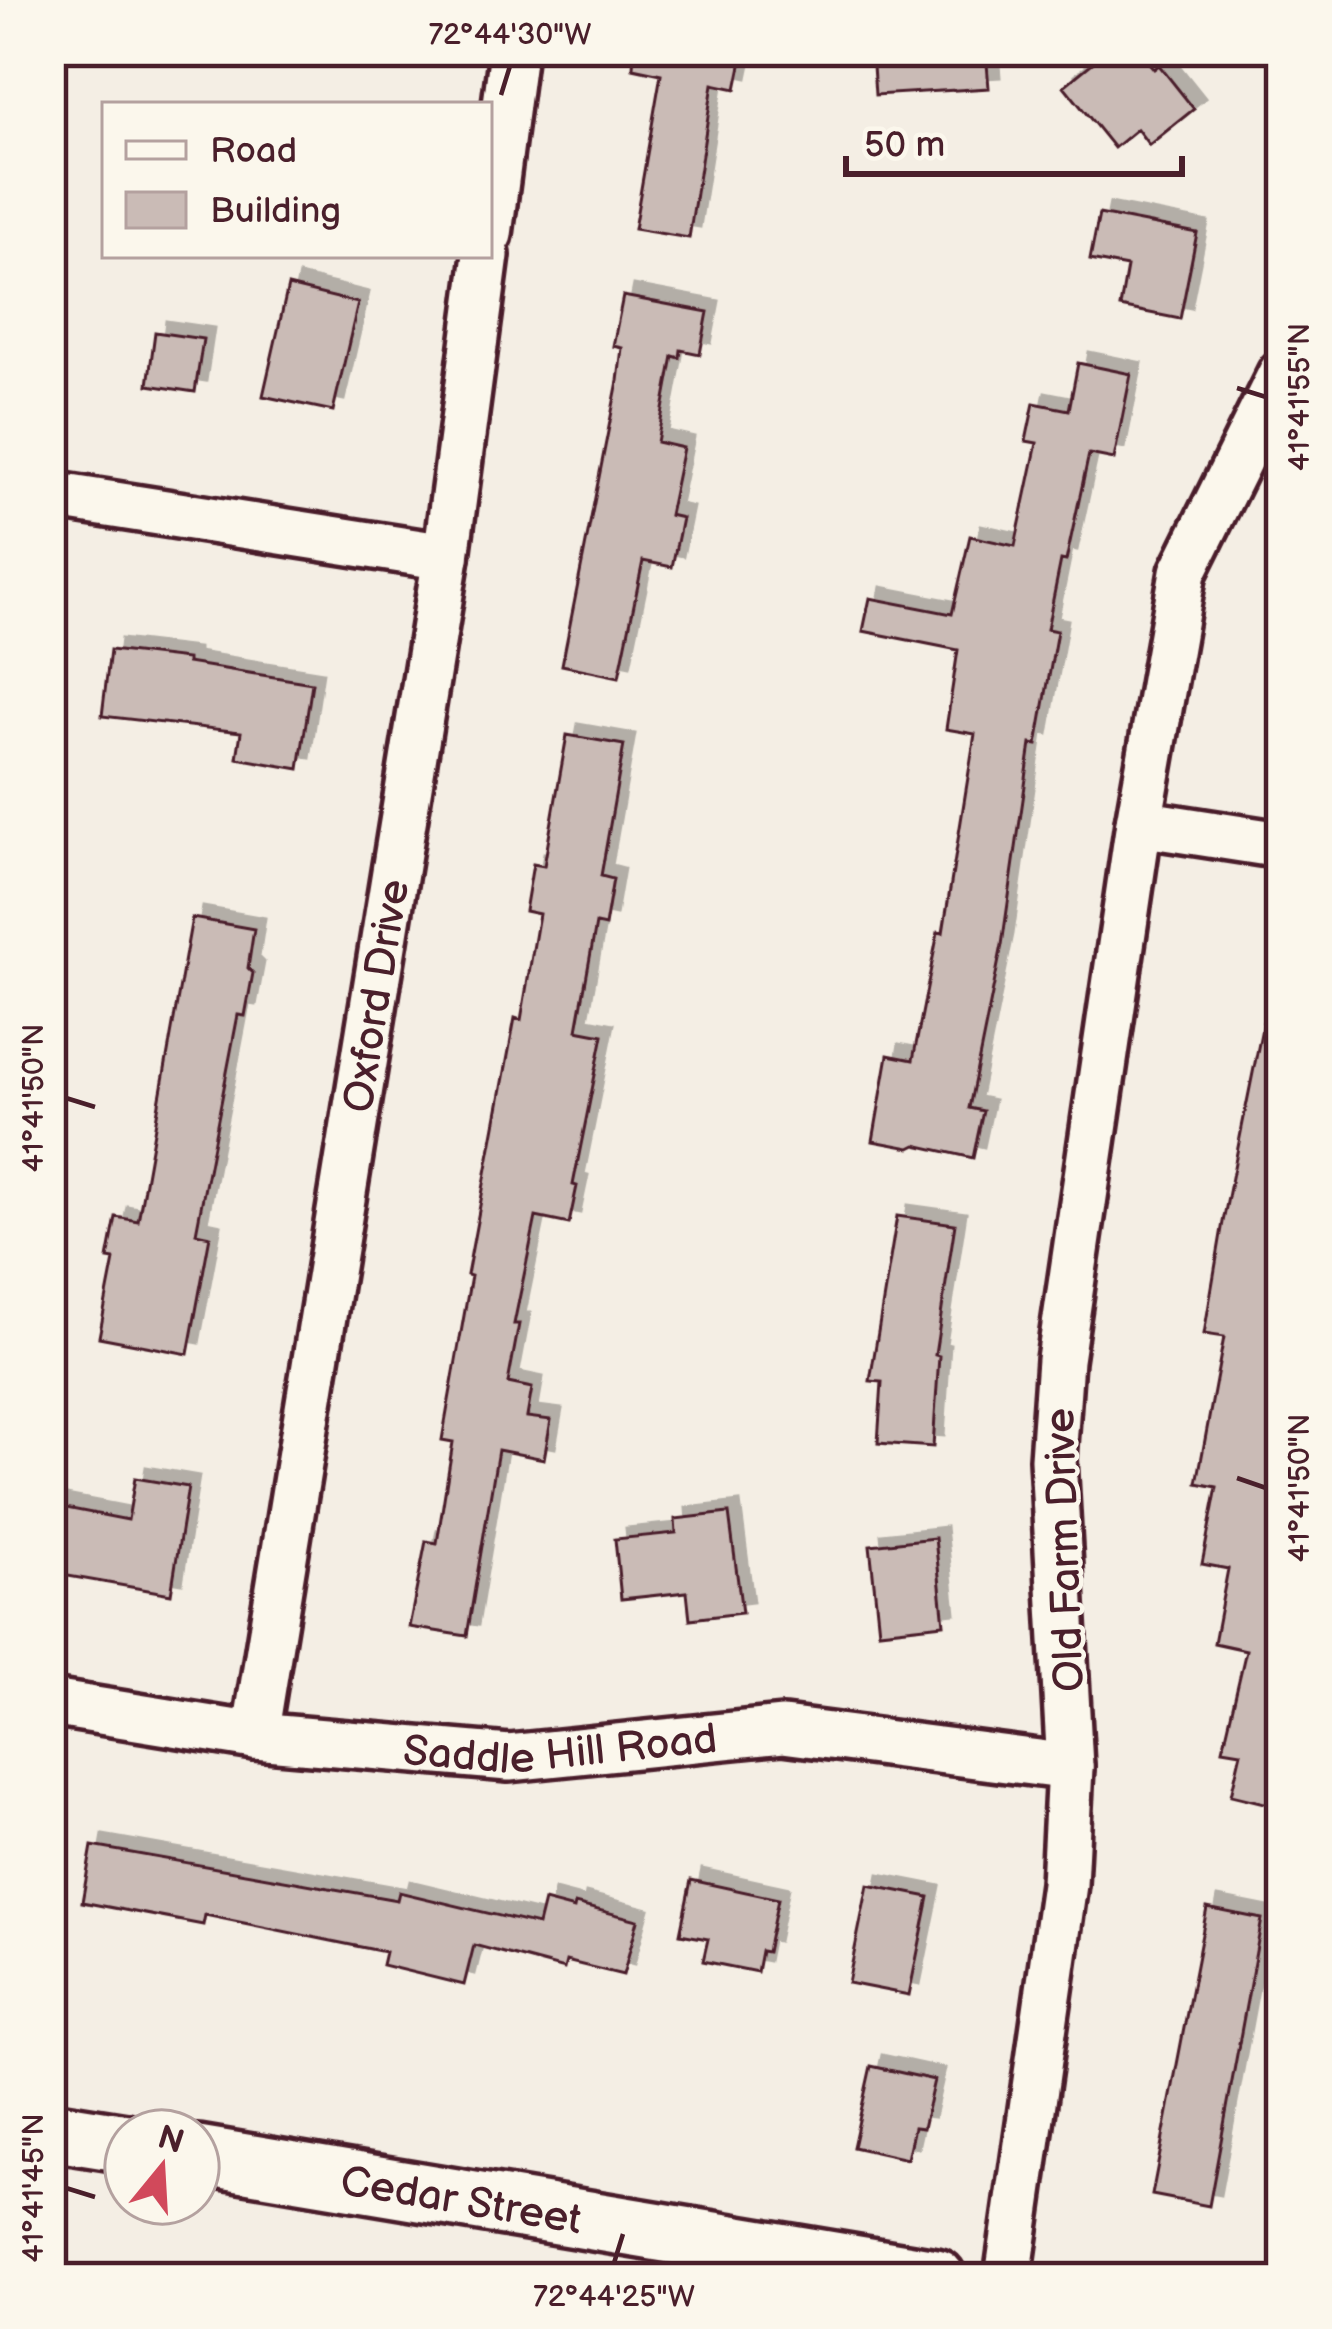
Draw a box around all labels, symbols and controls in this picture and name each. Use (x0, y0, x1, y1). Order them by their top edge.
text: 72°44'30"W (428, 17, 592, 53)
legend (102, 102, 492, 258)
scale bar (846, 102, 1182, 176)
text: 50 m (864, 124, 945, 167)
text: Road (210, 130, 297, 173)
text: Building (210, 190, 341, 233)
text: 41°41'55"N (1282, 323, 1318, 471)
street label: Oxford Drive (333, 876, 421, 1116)
text: 41°41'50"N (16, 1024, 52, 1172)
street label: Old Farm Drive (1035, 1407, 1096, 1693)
text: 41°41'50"N (1282, 1414, 1318, 1562)
street label: Saddle Hill Road (401, 1714, 720, 1786)
north arrow (102, 2107, 222, 2227)
text: 41°41'45"N (16, 2113, 52, 2263)
text: N (153, 2118, 189, 2163)
street label: Cedar Street (337, 2156, 585, 2247)
text: 72°44'25"W (533, 2279, 695, 2315)

